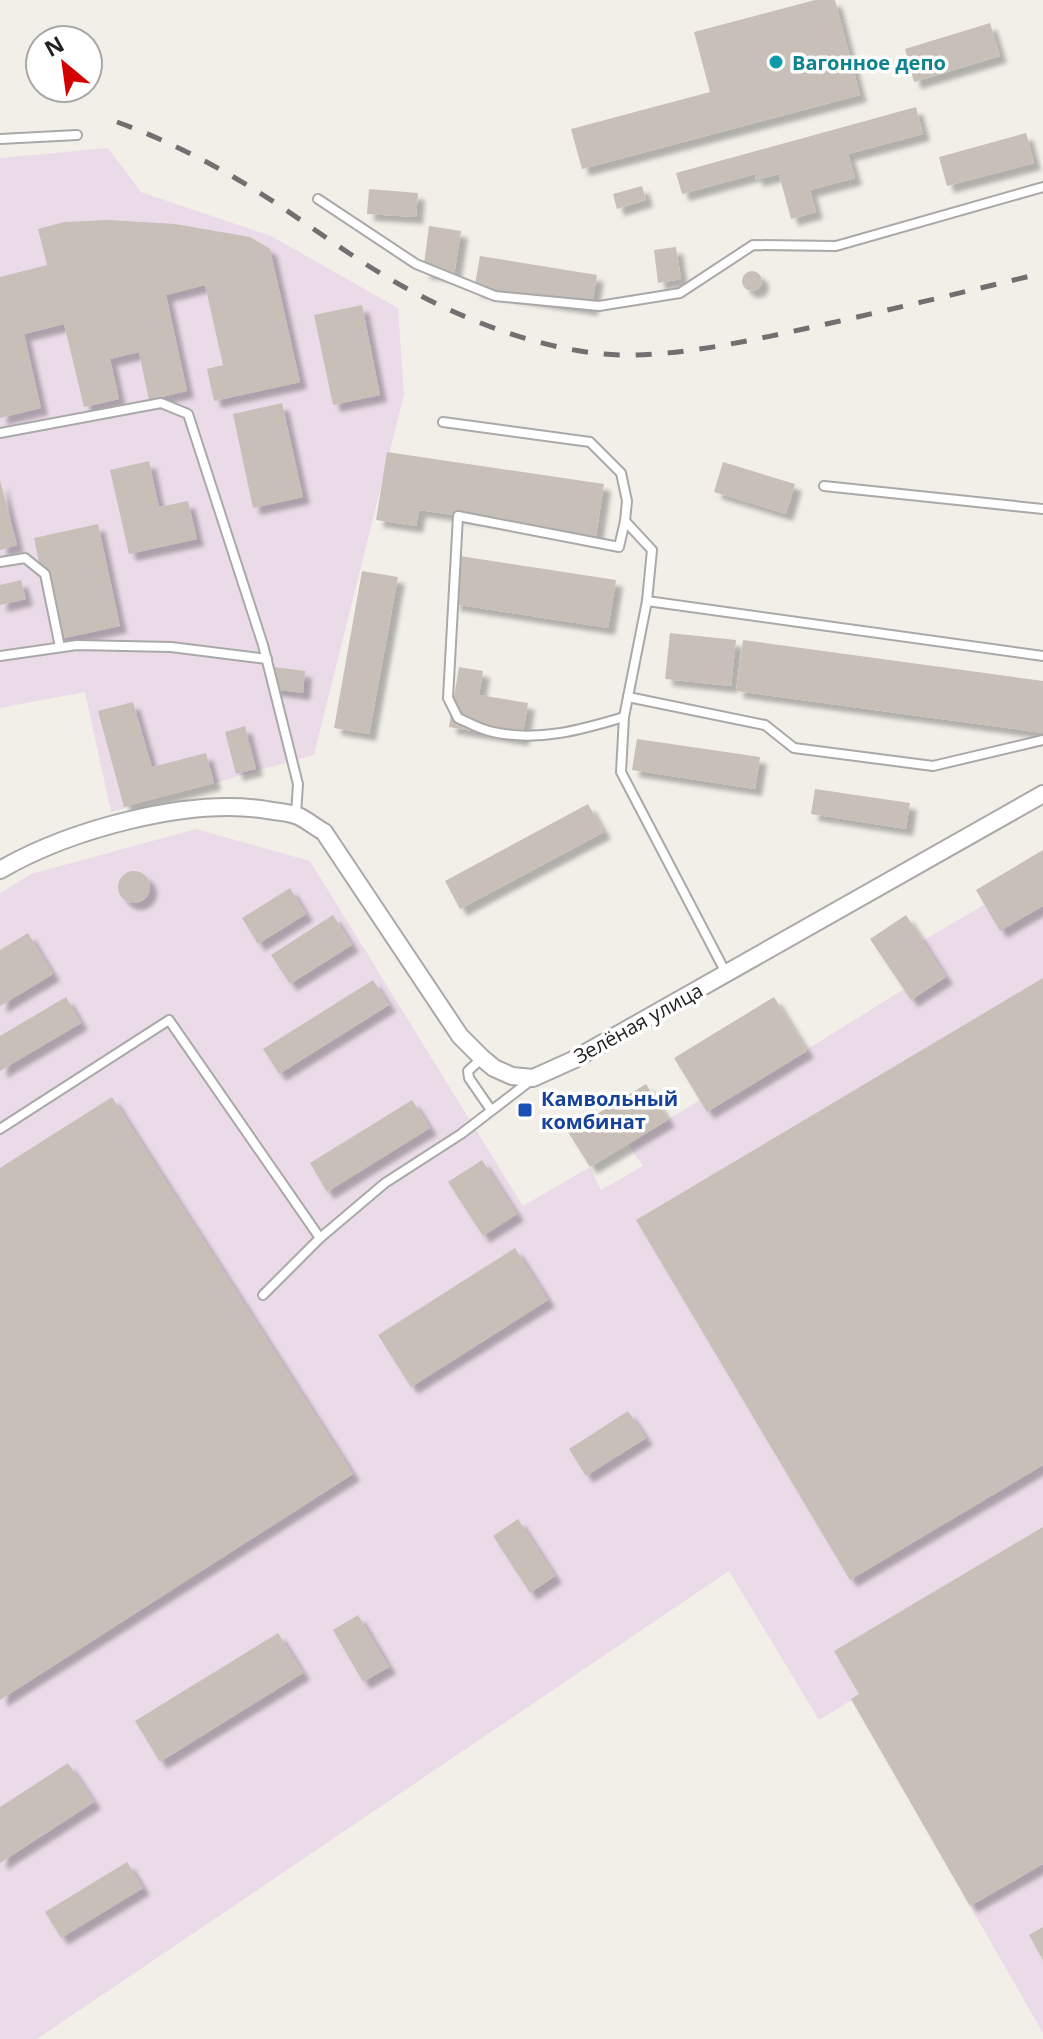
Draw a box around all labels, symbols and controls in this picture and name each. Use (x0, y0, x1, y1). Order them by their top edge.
north arrow (24, 24, 104, 104)
text: N (39, 28, 69, 63)
place label: Вагонное депо (792, 49, 946, 76)
marker: Вагонное депо (767, 53, 785, 71)
street label: Зелёная улица (569, 976, 707, 1070)
place label: Камвольный комбинат (541, 1085, 678, 1135)
marker: Камвольный комбинат (516, 1101, 534, 1119)

